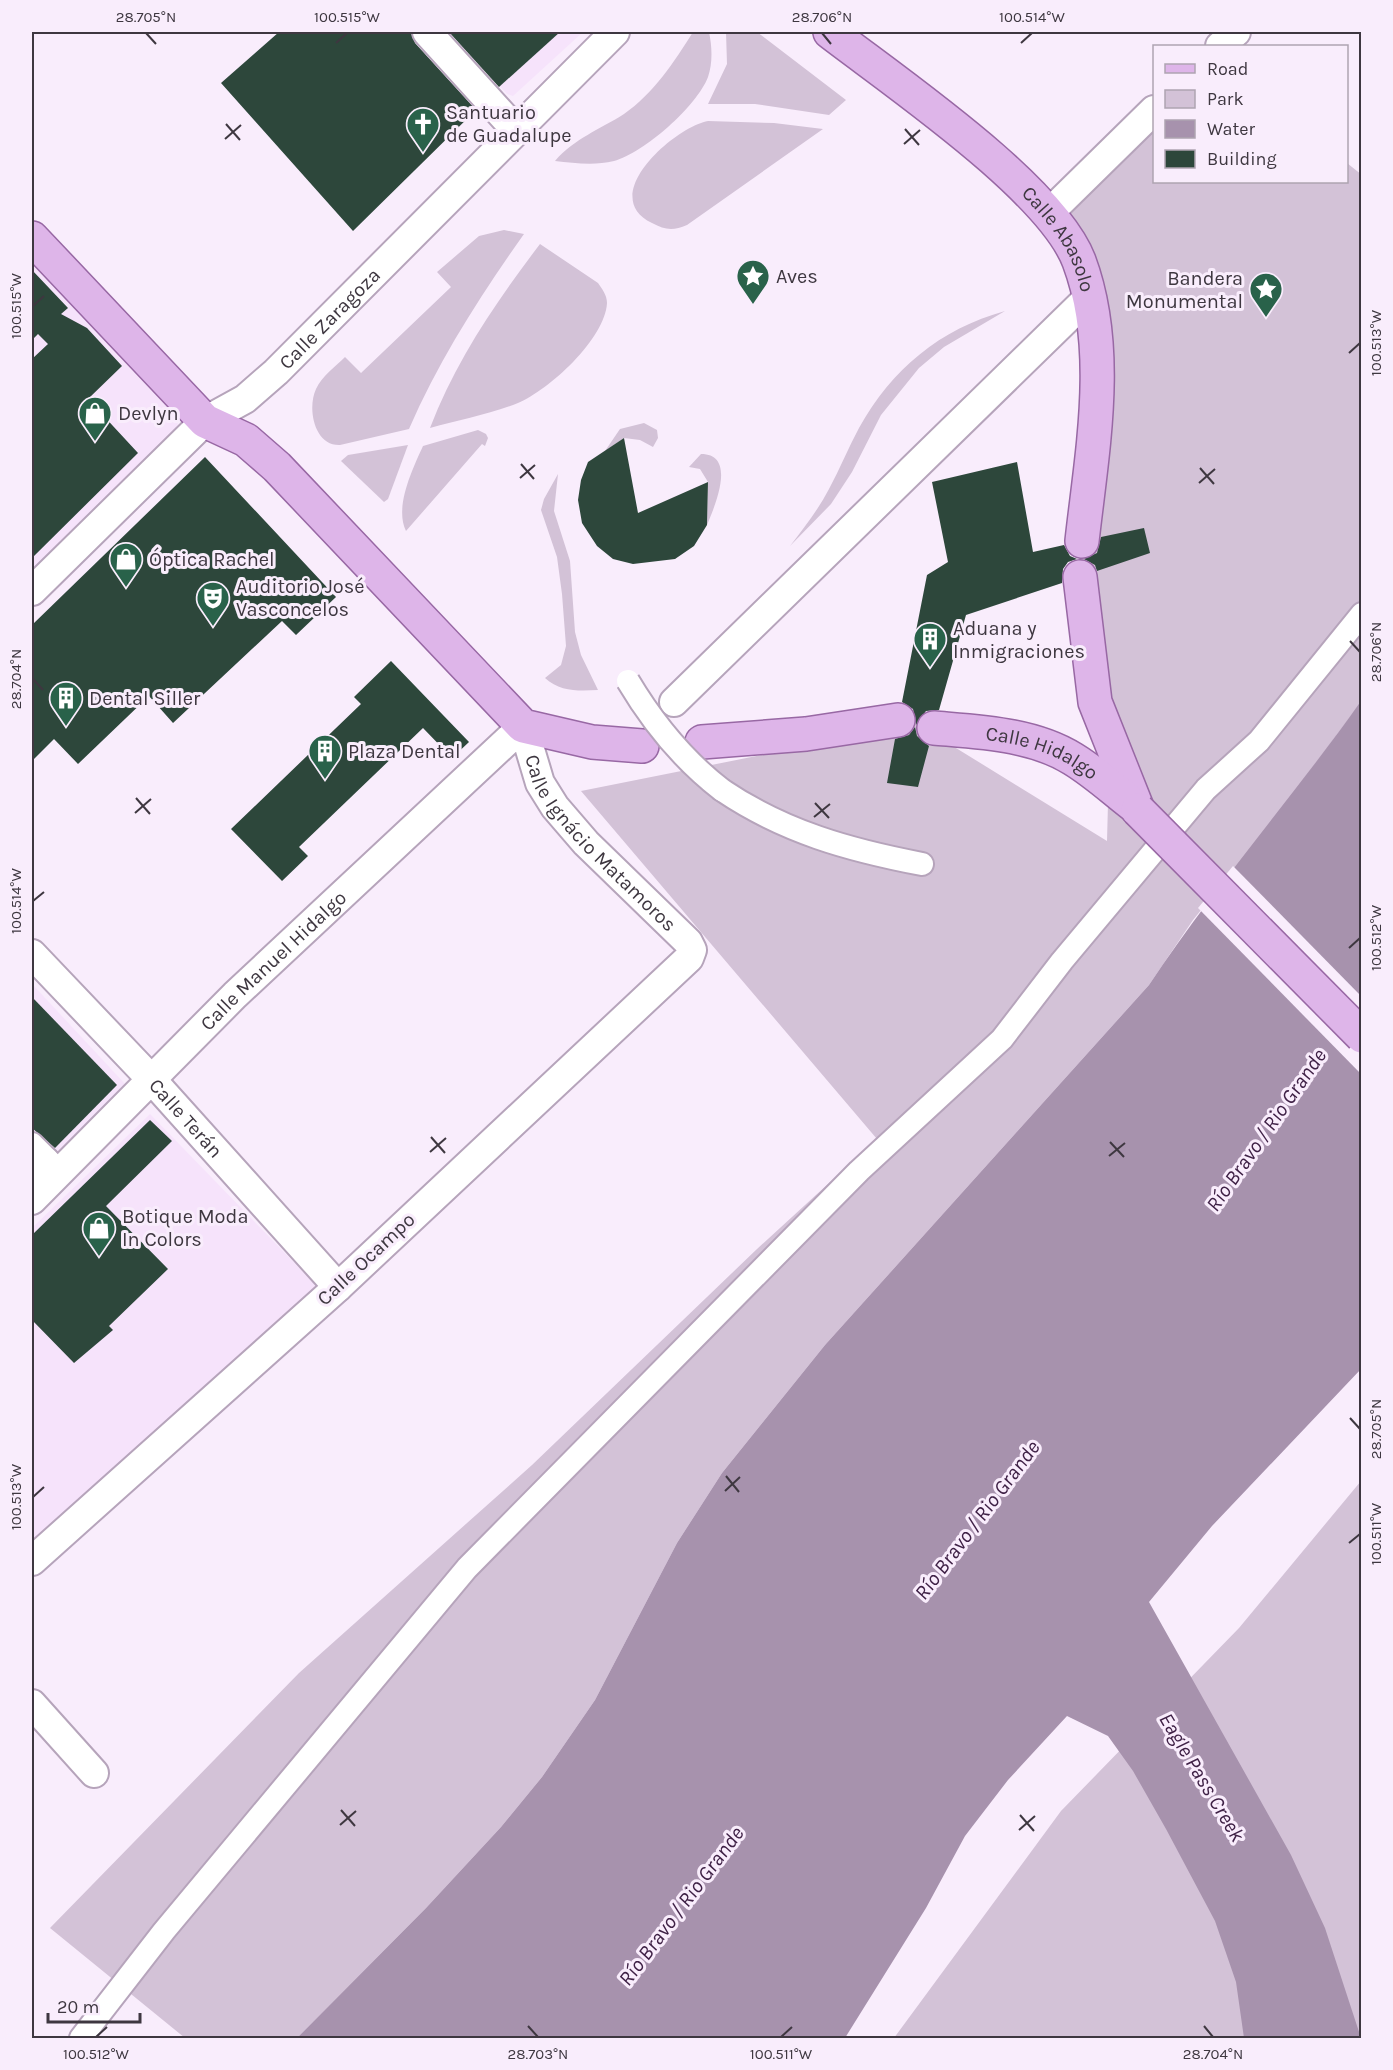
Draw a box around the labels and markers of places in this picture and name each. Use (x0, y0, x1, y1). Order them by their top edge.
place label: Santuario de Guadalupe (446, 101, 571, 147)
church icon: Santuario de Guadalupe (405, 106, 441, 153)
place icon: Aves (735, 258, 771, 305)
place label: Aves (776, 265, 818, 288)
place label: Bandera Monumental (1126, 267, 1243, 313)
place icon: Bandera Monumental (1248, 271, 1284, 318)
shop icon: Devlyn (77, 395, 113, 442)
place label: Devlyn (118, 402, 179, 425)
shop icon: Óptica Rachel (108, 541, 144, 588)
place label: Óptica Rachel (149, 547, 275, 571)
place label: Auditorio José Vasconcelos (236, 575, 365, 621)
theatre icon: Auditorio José Vasconcelos (195, 580, 231, 627)
place label: Aduana y Inmigraciones (953, 617, 1085, 663)
building icon: Aduana y Inmigraciones (912, 621, 948, 668)
building icon: Dental Siller (48, 680, 84, 727)
place label: Dental Siller (89, 687, 201, 710)
building icon: Plaza Dental (307, 733, 343, 780)
place label: Plaza Dental (348, 740, 461, 763)
place label: Botique Moda In Colors (122, 1205, 248, 1251)
shop icon: Botique Moda In Colors (81, 1210, 117, 1257)

